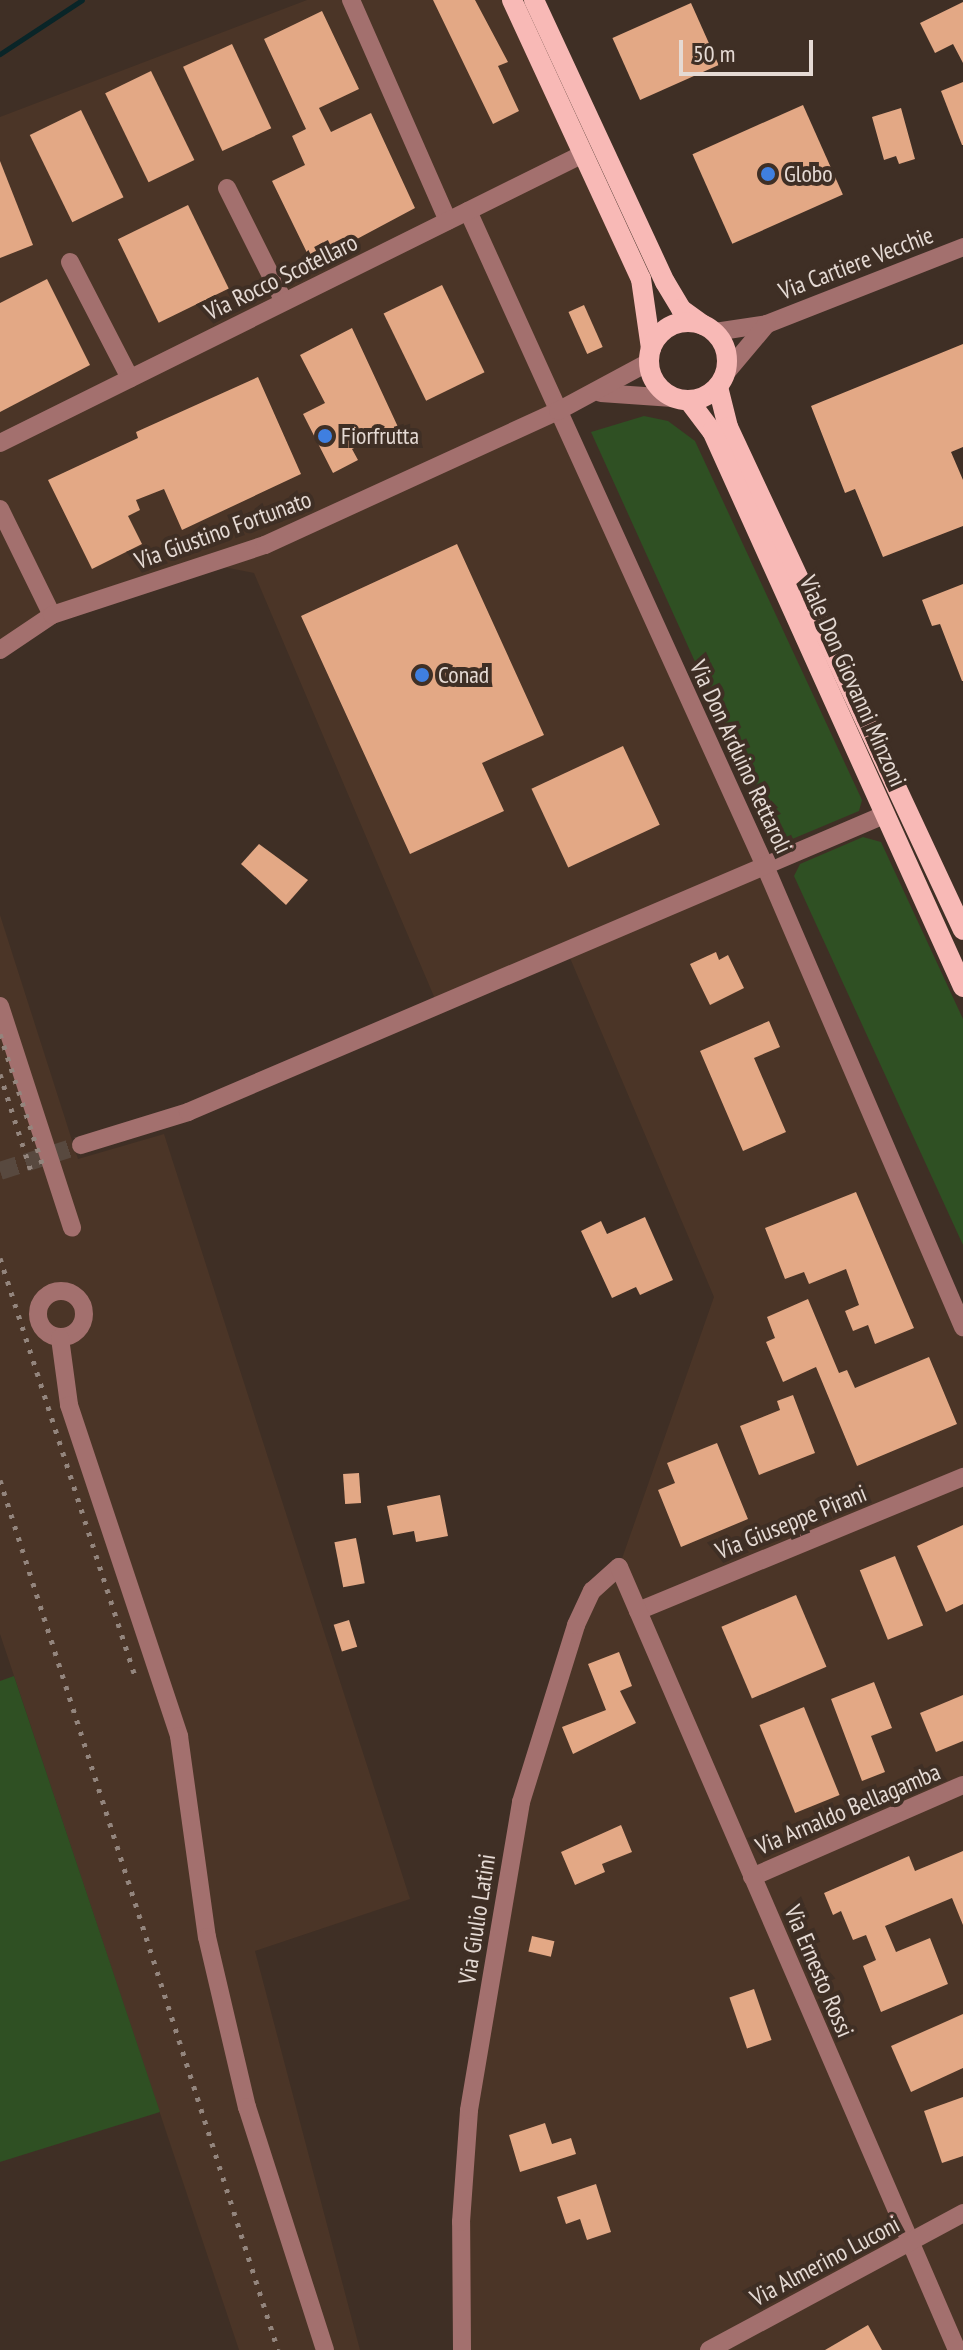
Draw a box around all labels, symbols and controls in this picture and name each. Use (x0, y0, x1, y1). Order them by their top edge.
scale bar (683, 24, 817, 74)
text: 50 m (693, 38, 735, 69)
place label: Globo (784, 160, 833, 188)
marker: Globo (759, 165, 777, 183)
street label: Via Cartiere Vecchie (774, 220, 938, 306)
street label: Via Rocco Scotellaro (200, 228, 362, 326)
place label: Fiorfrutta (341, 422, 419, 450)
marker: Fiorfrutta (316, 427, 334, 445)
street label: Via Giustino Fortunato (131, 485, 315, 575)
street label: Viale Don Giovanni Minzoni (793, 571, 913, 791)
street label: Via Don Arduino Rettaroli (683, 655, 799, 859)
place label: Conad (438, 661, 489, 689)
marker: Conad (413, 666, 431, 684)
street label: Via Giuseppe Pirani (711, 1479, 871, 1565)
street label: Via Arnaldo Bellagamba (751, 1757, 945, 1861)
street label: Via Giulio Latini (452, 1852, 502, 1986)
street label: Via Ernesto Rossi (778, 1901, 860, 2041)
street label: Via Almerino Luconi (745, 2209, 905, 2313)

